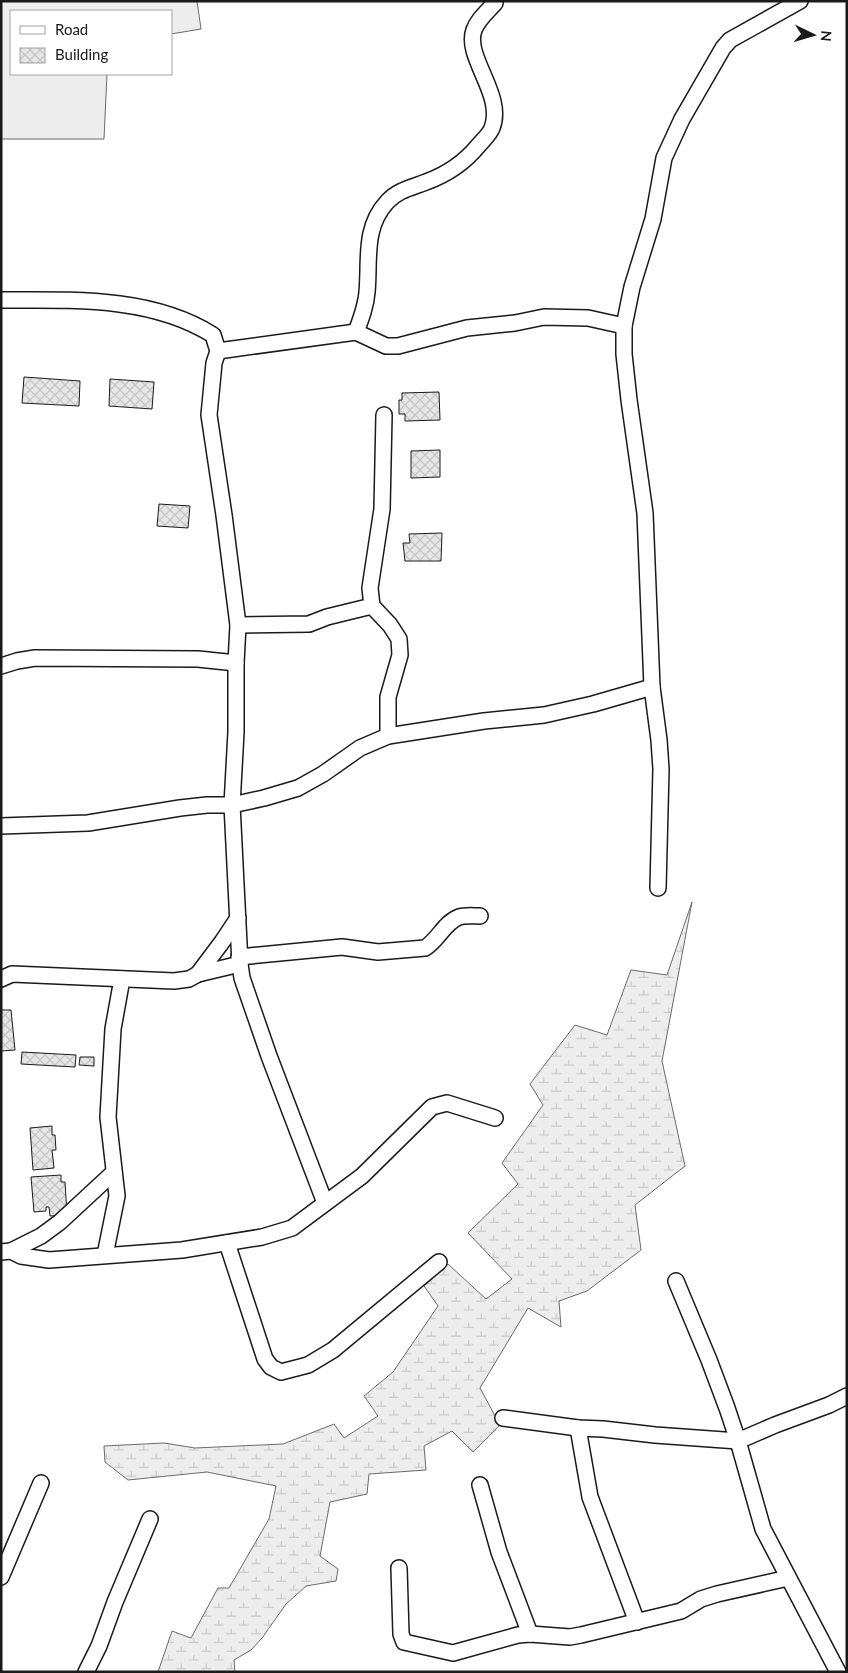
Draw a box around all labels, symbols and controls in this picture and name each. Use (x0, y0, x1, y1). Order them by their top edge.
legend (10, 10, 172, 75)
north arrow (788, 10, 838, 60)
text: Road (55, 20, 88, 38)
text: N (818, 30, 835, 42)
text: Building (55, 45, 108, 63)

